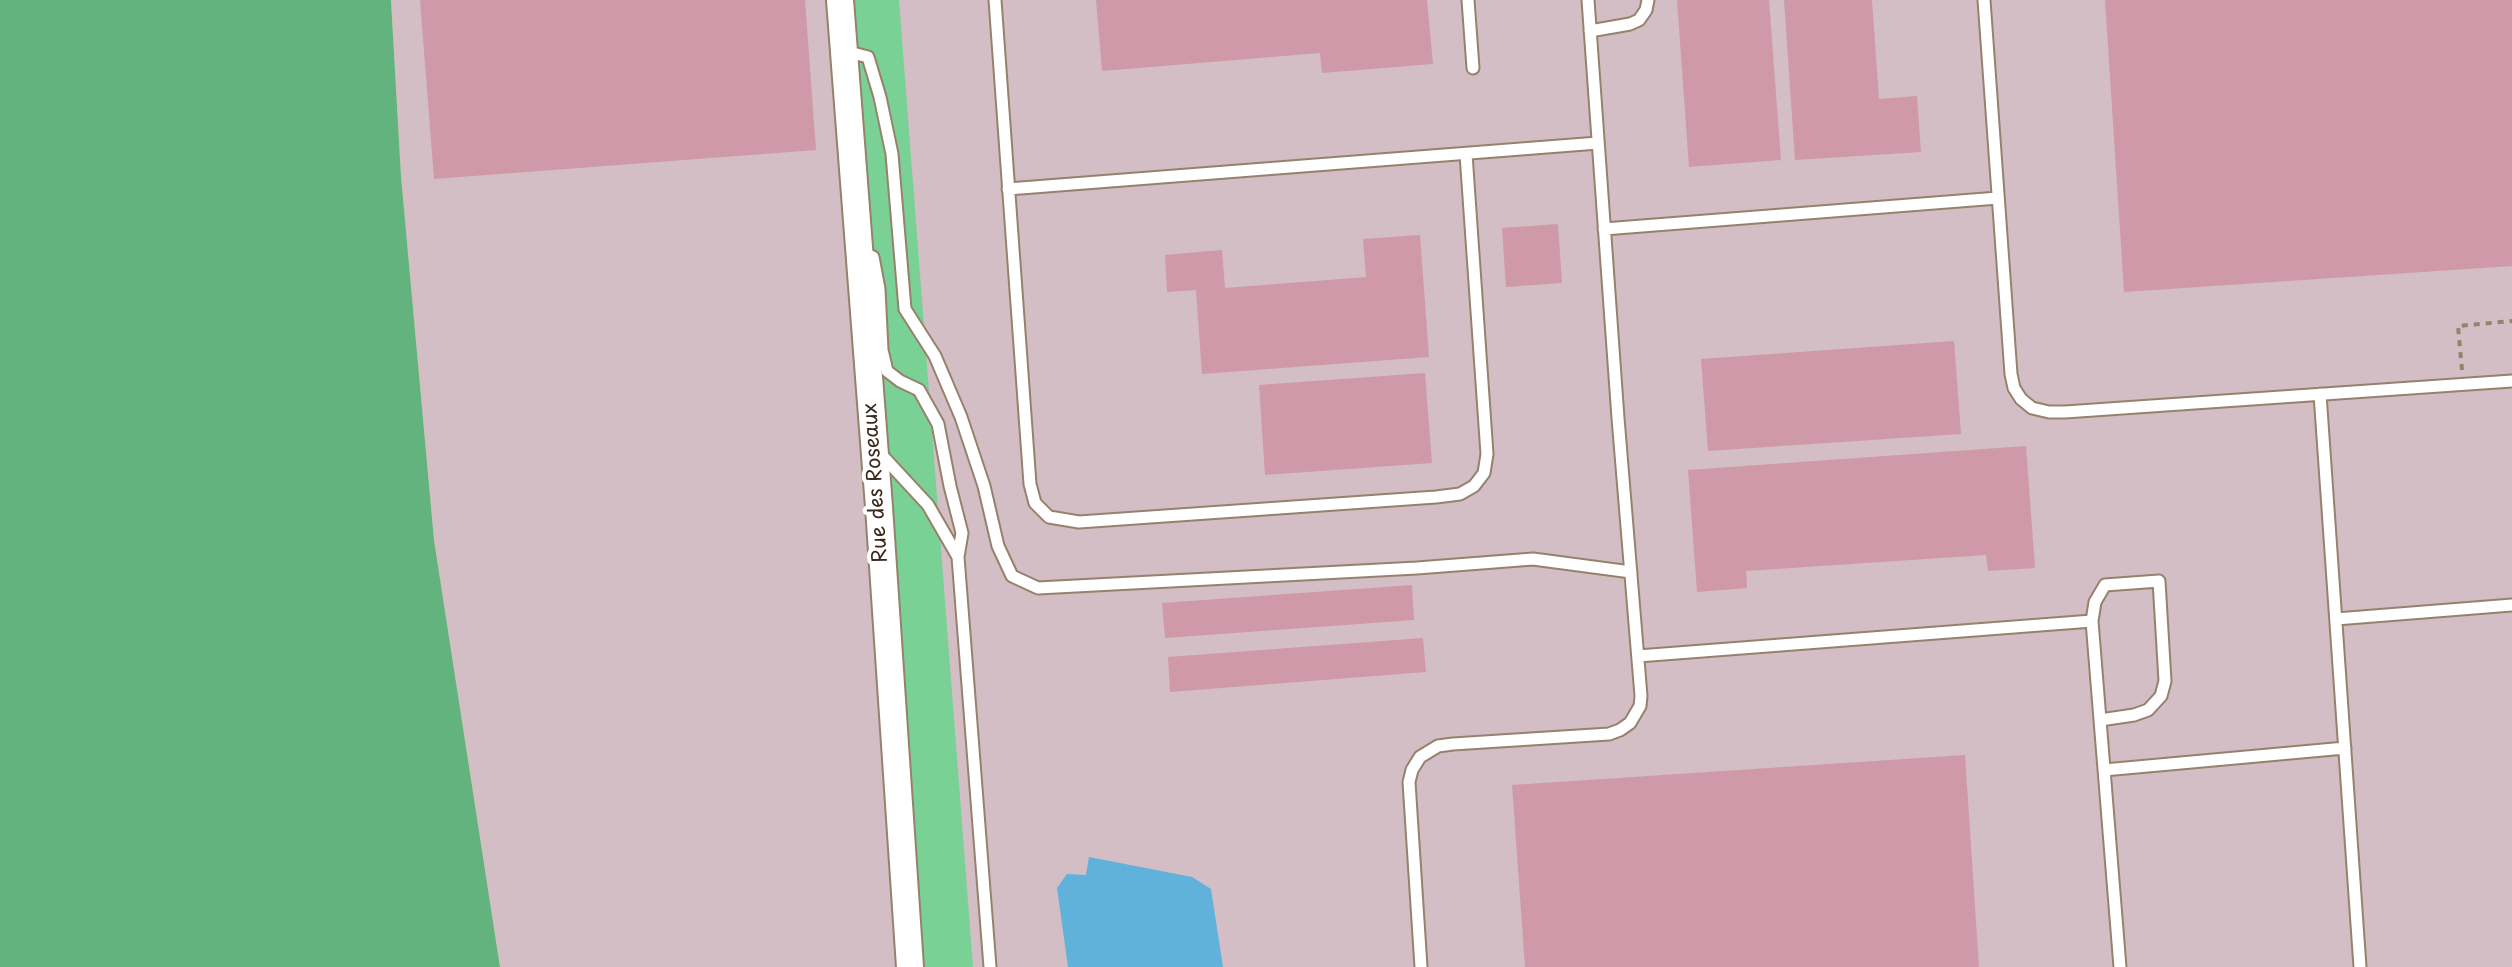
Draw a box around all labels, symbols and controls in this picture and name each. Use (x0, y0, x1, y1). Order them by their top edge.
street label: Rue des Roseaux (858, 402, 894, 564)

